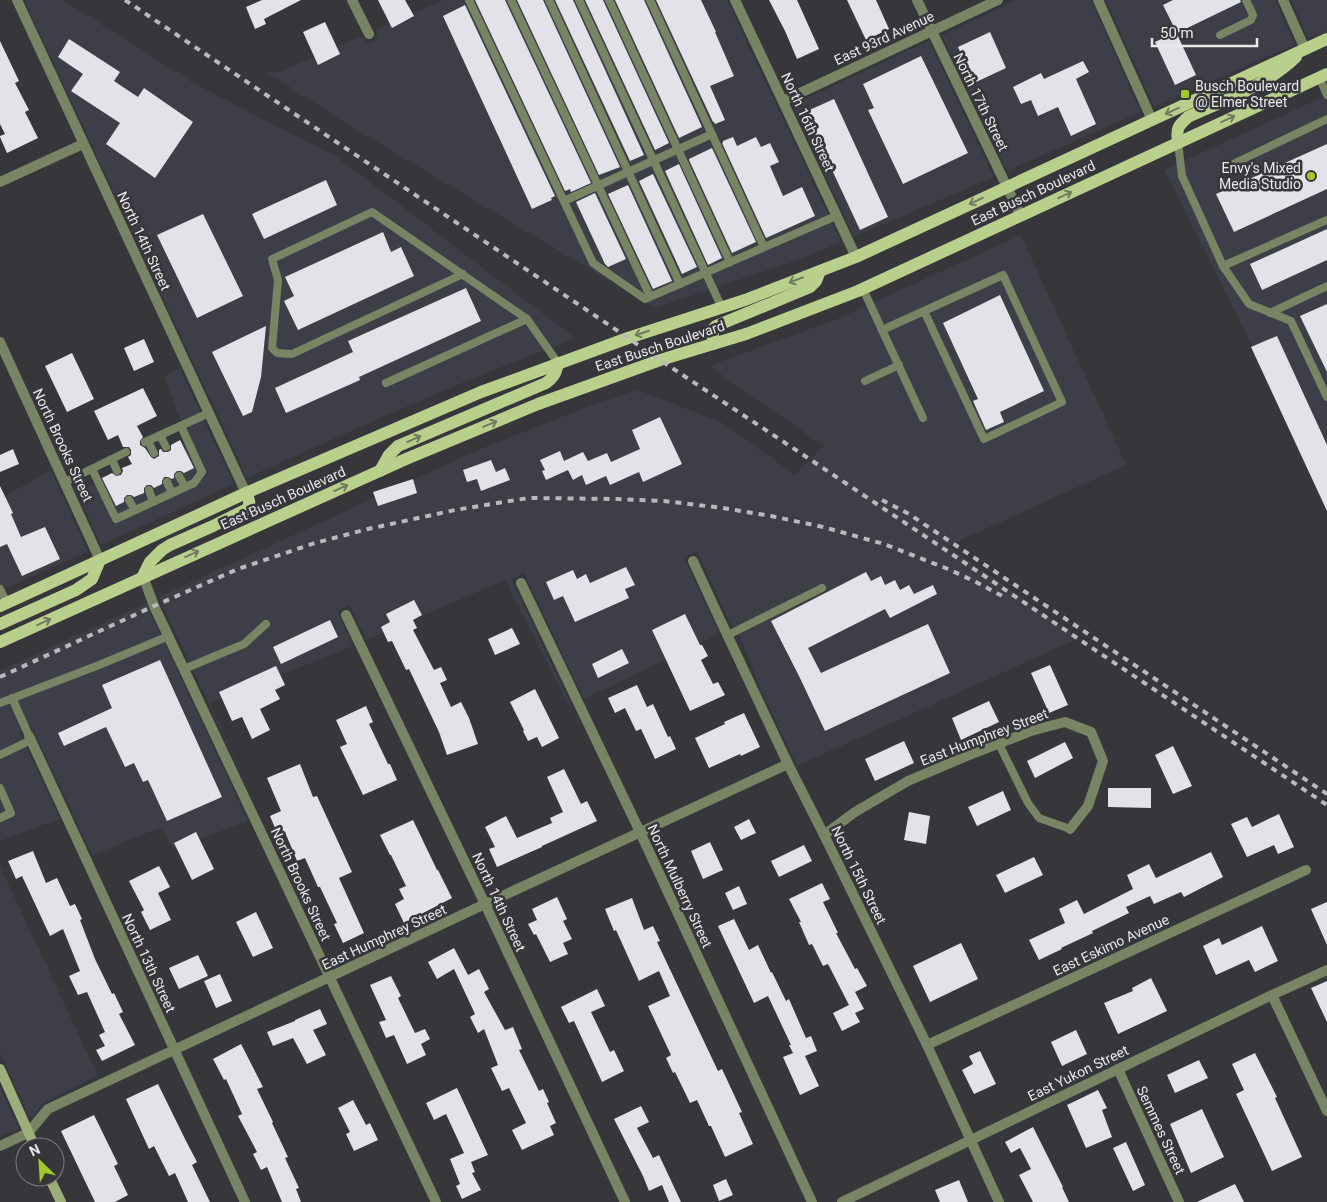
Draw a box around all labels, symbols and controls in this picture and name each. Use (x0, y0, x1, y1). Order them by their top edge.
street label: East 93rd Avenue (832, 8, 936, 68)
scale bar (1152, 15, 1257, 47)
text: 50 m (1160, 24, 1194, 42)
street label: North 17th Street (950, 50, 1012, 154)
street label: North 16th Street (778, 70, 838, 174)
place label: Busch Boulevard @ Elmer Street (1195, 78, 1299, 110)
marker: Busch Boulevard @ Elmer Street (1179, 88, 1191, 100)
one-way arrow (1164, 106, 1179, 116)
one-way arrow (1220, 114, 1235, 123)
street label: East Busch Boulevard (968, 157, 1098, 229)
place label: Envy's Mixed Media Studio (1219, 160, 1301, 192)
marker: Envy's Mixed Media Studio (1305, 170, 1317, 182)
street label: North 14th Street (114, 189, 174, 293)
one-way arrow (1057, 190, 1072, 199)
one-way arrow (969, 197, 984, 207)
one-way arrow (788, 277, 803, 286)
street label: East Busch Boulevard (593, 318, 727, 374)
one-way arrow (634, 329, 650, 339)
street label: North Brooks Street (30, 386, 96, 504)
one-way arrow (482, 419, 497, 429)
one-way arrow (406, 434, 421, 444)
street label: East Busch Boulevard (218, 463, 348, 533)
one-way arrow (333, 483, 348, 493)
one-way arrow (184, 549, 199, 559)
one-way arrow (36, 616, 51, 626)
street label: East Humphrey Street (918, 705, 1050, 769)
street label: North Mulberry Street (644, 822, 716, 951)
street label: North 15th Street (828, 823, 890, 927)
street label: North Brooks Street (268, 825, 334, 943)
street label: North 14th Street (469, 850, 529, 954)
street label: East Humphrey Street (319, 901, 449, 973)
street label: North 13th Street (119, 911, 179, 1015)
street label: East Eskimo Avenue (1050, 911, 1172, 979)
street label: East Yukon Street (1025, 1042, 1131, 1104)
street label: Semmes Street (1134, 1083, 1189, 1177)
north arrow (15, 1137, 65, 1187)
text: N (27, 1141, 42, 1160)

